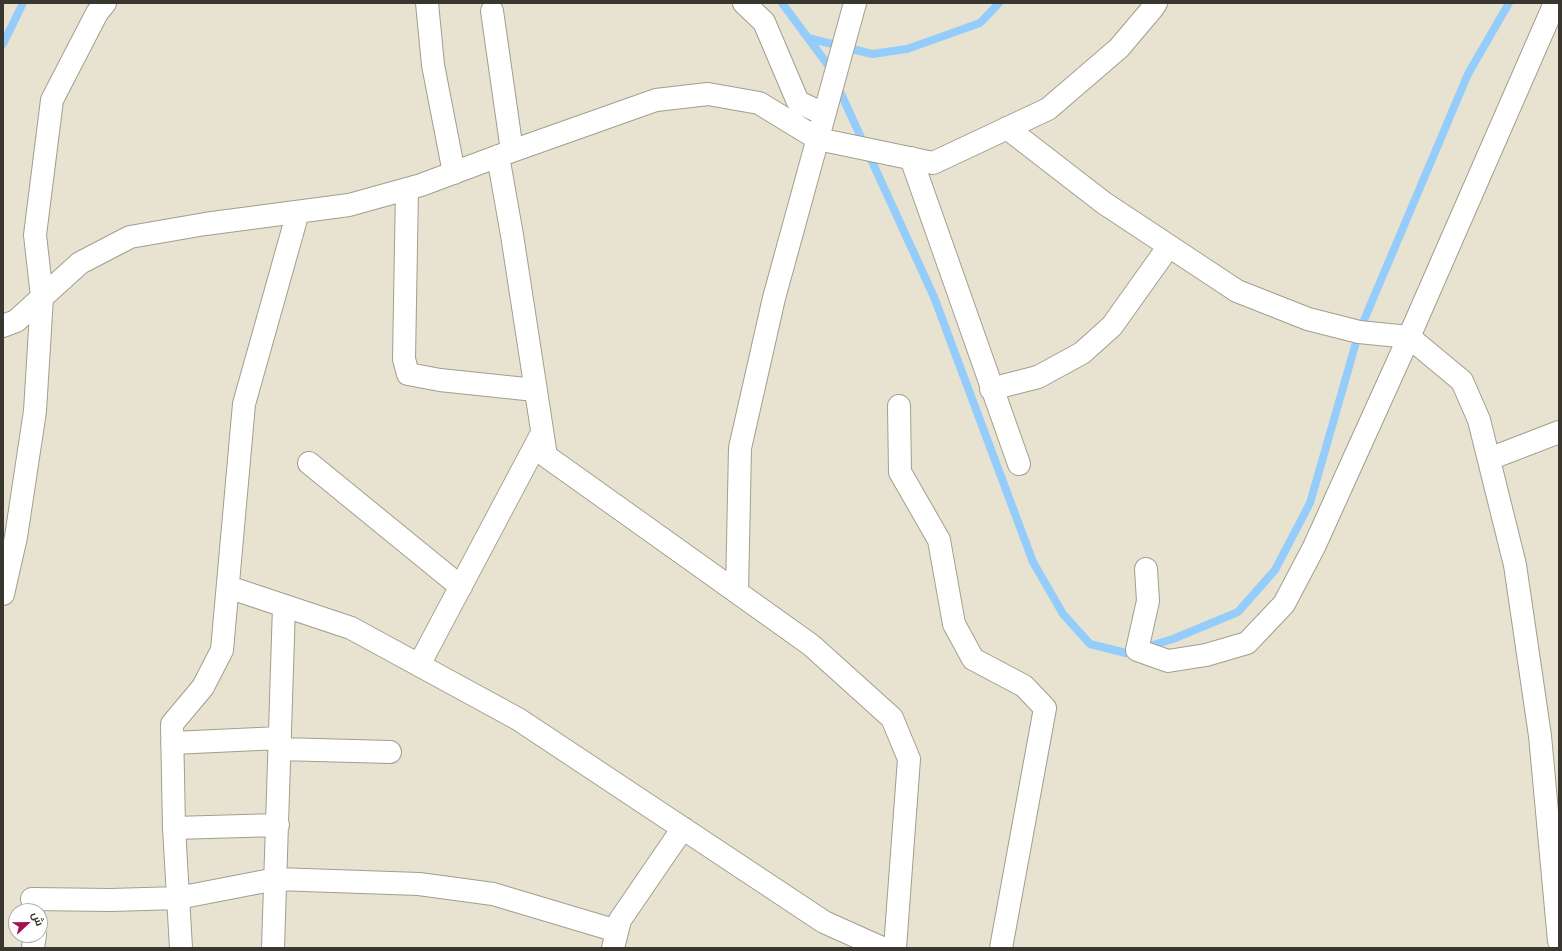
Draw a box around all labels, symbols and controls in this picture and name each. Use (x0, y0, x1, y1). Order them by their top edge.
north arrow (8, 903, 48, 943)
text: ش (29, 909, 48, 928)

